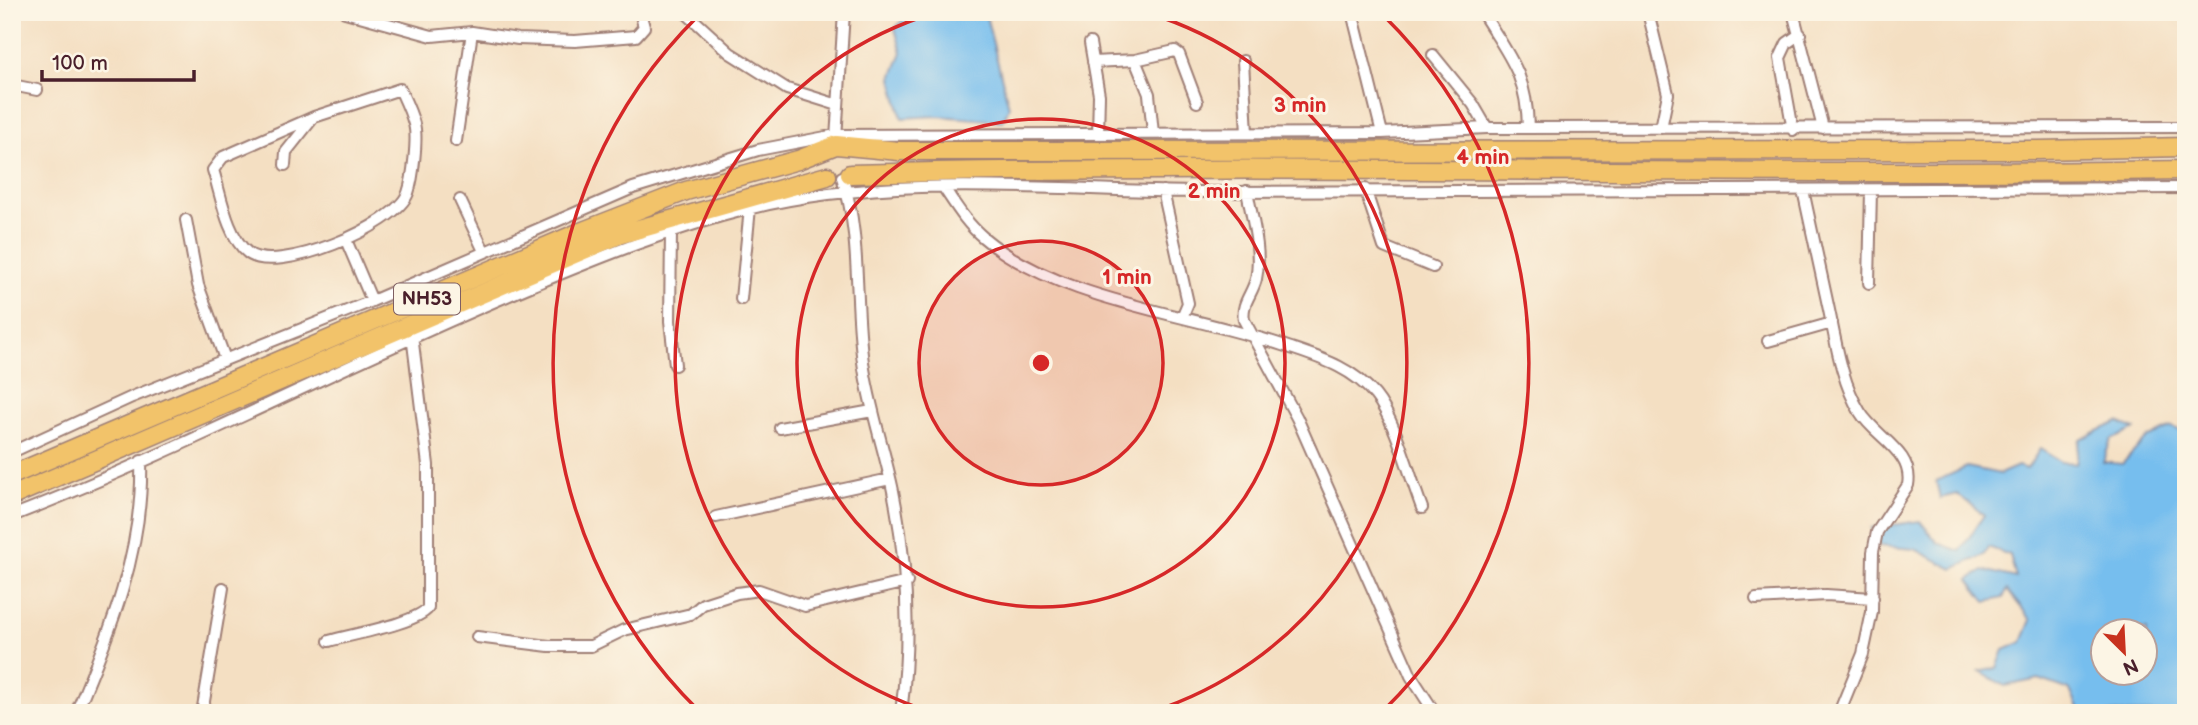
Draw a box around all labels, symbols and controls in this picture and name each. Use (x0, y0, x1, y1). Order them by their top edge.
scale bar (42, 38, 194, 82)
text: 100 m (52, 51, 108, 76)
text: 3 min (1274, 93, 1326, 118)
text: 4 min (1457, 145, 1509, 170)
text: 2 min (1187, 179, 1241, 204)
text: 1 min (1102, 265, 1152, 290)
road number: NH53 (394, 284, 460, 314)
centre of rings (1029, 351, 1053, 375)
north arrow (2090, 616, 2160, 686)
text: N (2119, 653, 2142, 680)

